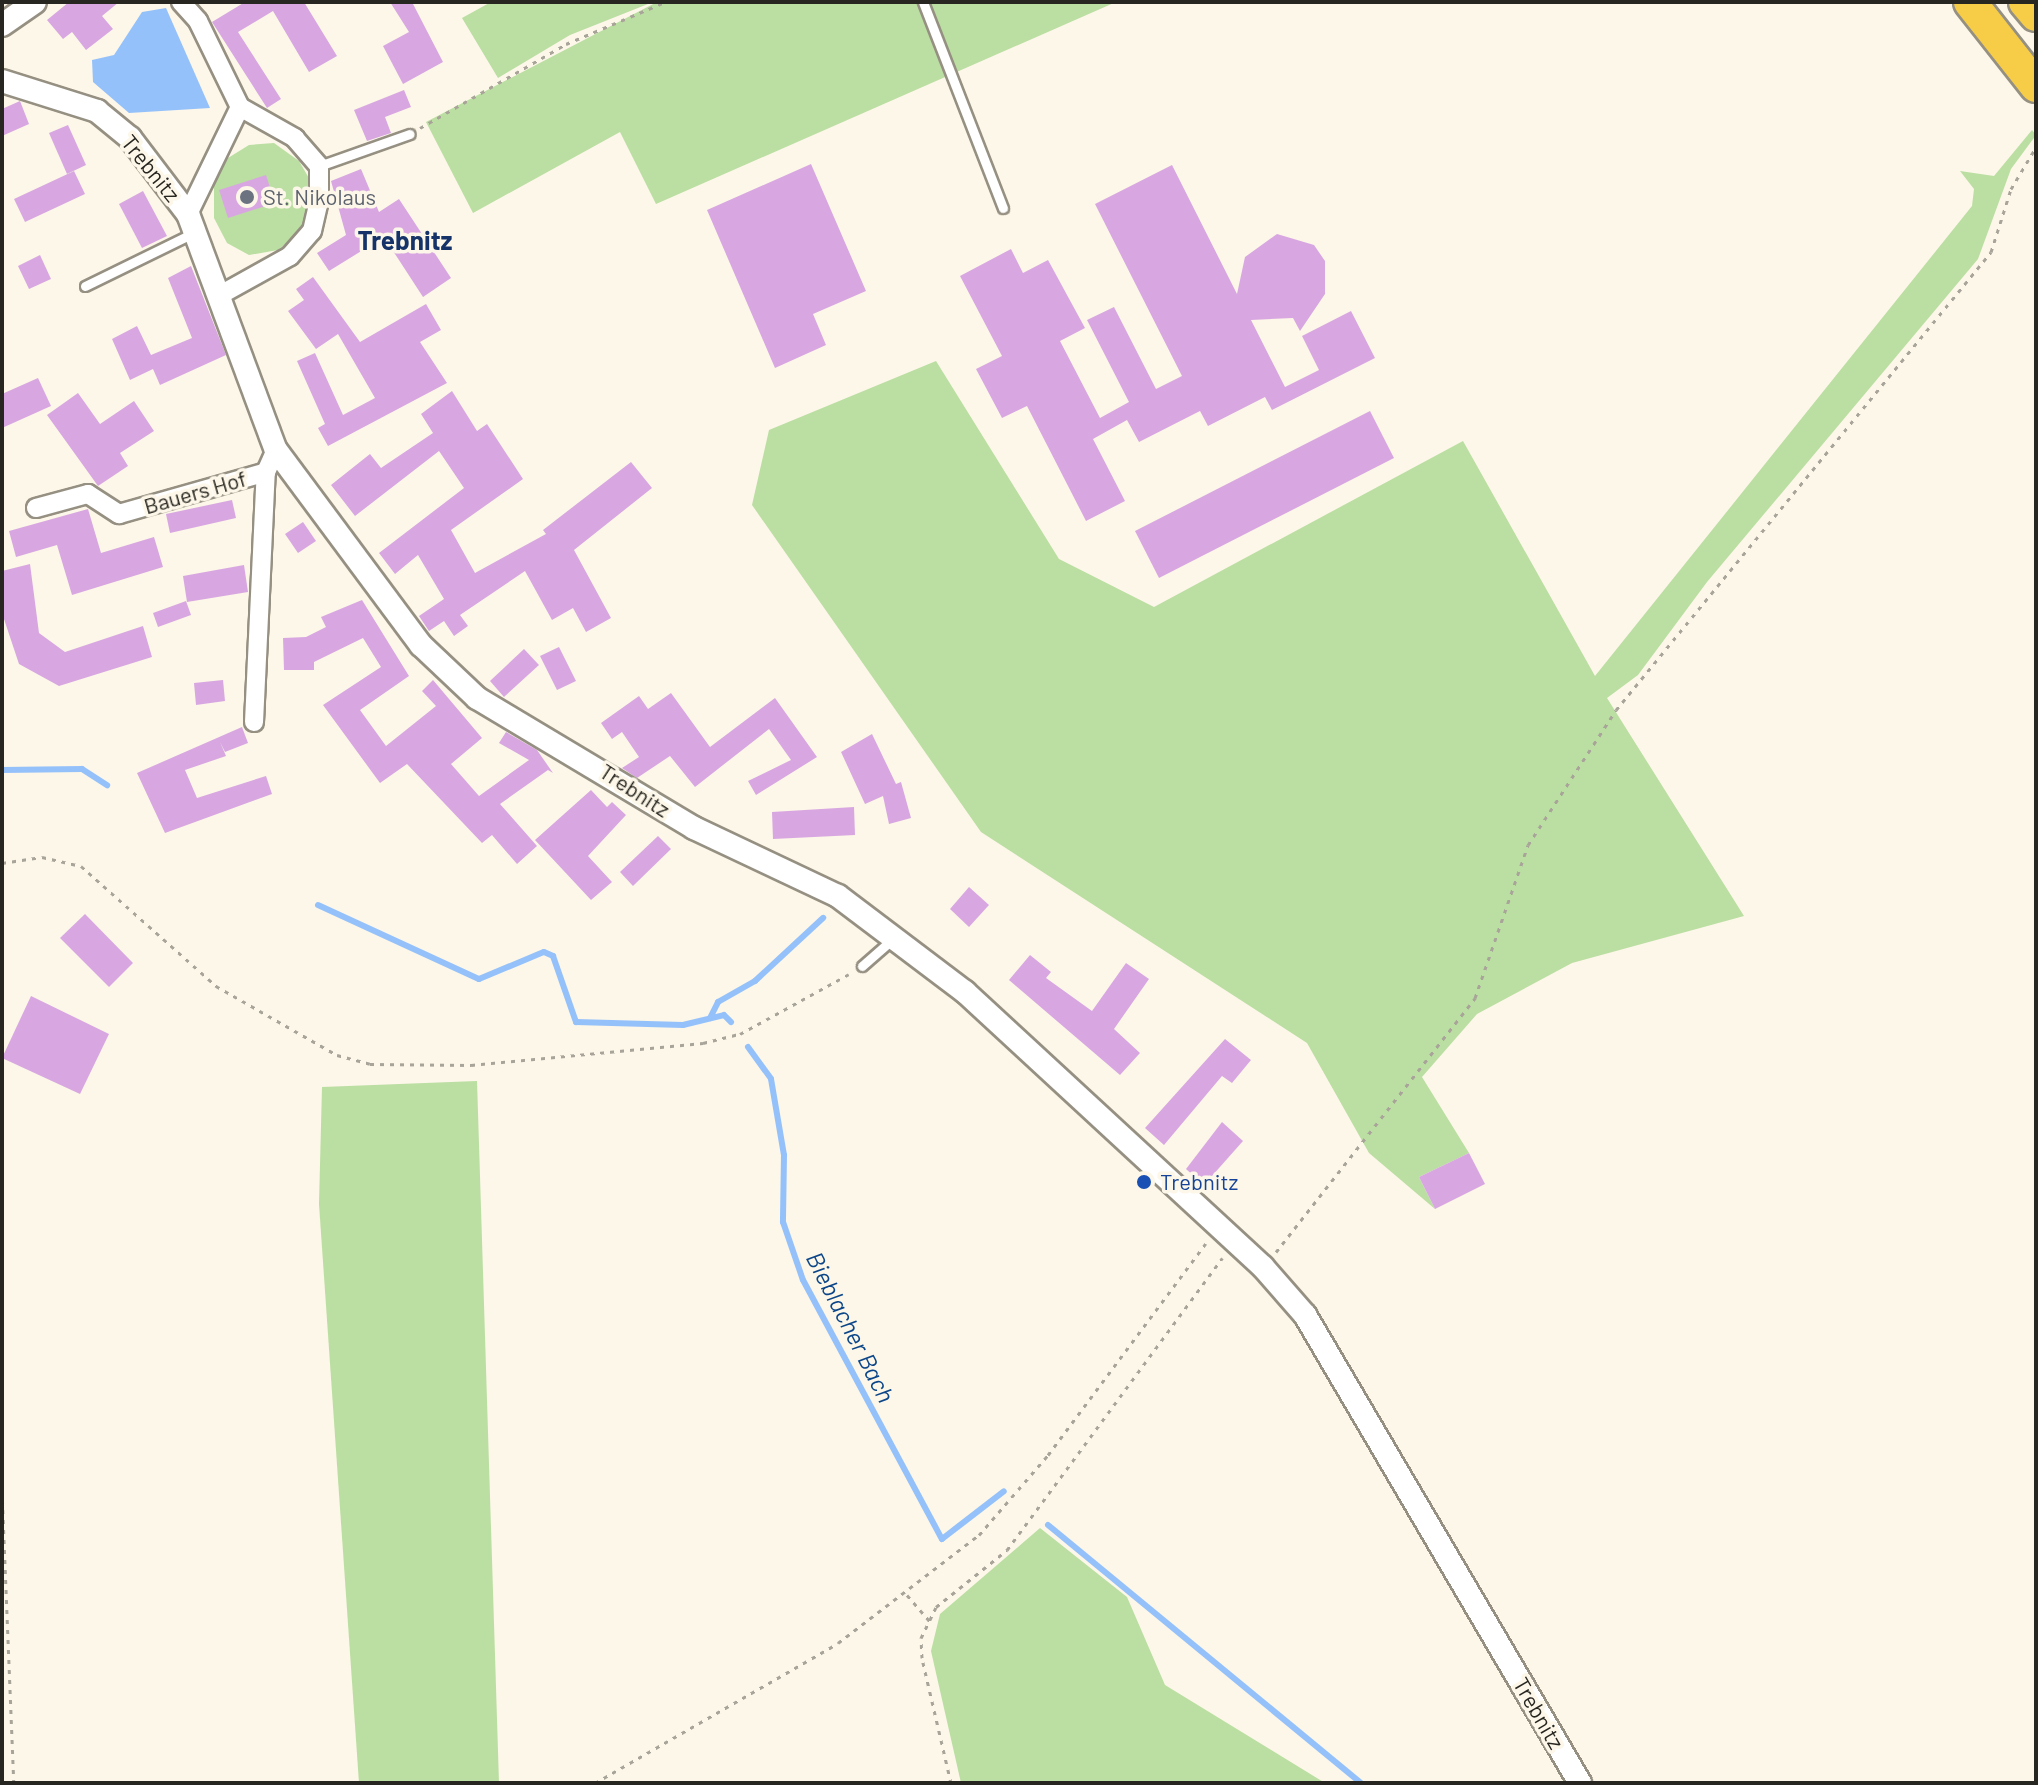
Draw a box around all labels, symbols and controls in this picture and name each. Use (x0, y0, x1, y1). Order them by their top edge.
street label: Trebnitz (116, 129, 186, 207)
place label: St. Nikolaus (263, 184, 376, 210)
marker: St. Nikolaus (238, 188, 256, 206)
district label: Trebnitz (358, 224, 452, 256)
street label: Bauers Hof (141, 465, 249, 519)
street label: Trebnitz (595, 758, 675, 822)
place label: Trebnitz (1160, 1169, 1238, 1195)
marker: Trebnitz (1135, 1173, 1153, 1191)
water label: Bieblacher Bach (801, 1247, 901, 1407)
street label: Trebnitz (1508, 1673, 1570, 1753)

